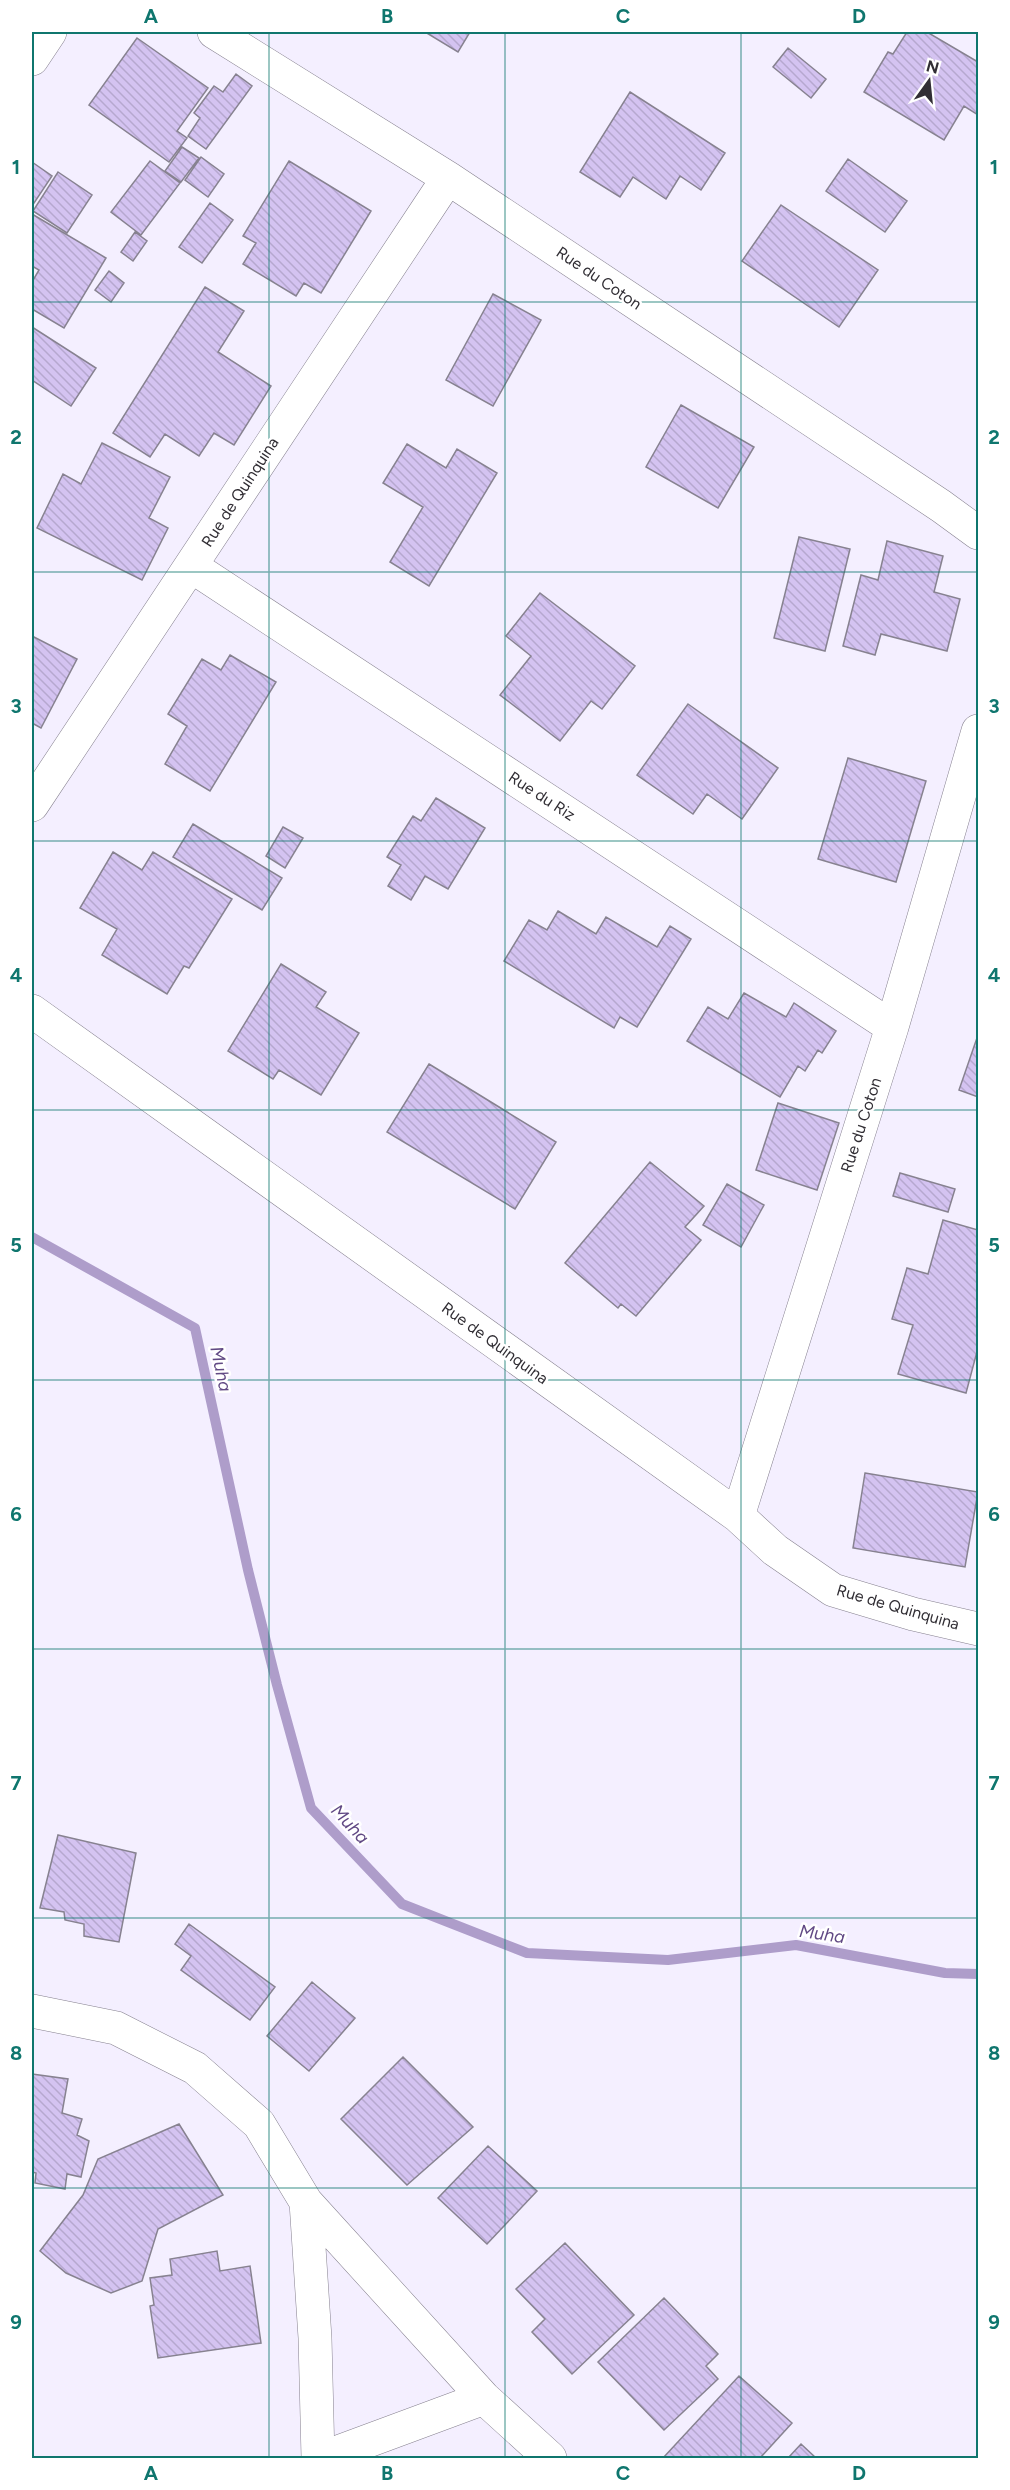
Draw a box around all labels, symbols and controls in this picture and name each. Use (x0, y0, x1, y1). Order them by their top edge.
text: A (144, 4, 159, 28)
text: B (381, 4, 393, 28)
text: C (616, 4, 630, 28)
text: D (852, 4, 866, 28)
north arrow (899, 51, 959, 111)
text: N (924, 56, 941, 78)
text: 1 (12, 155, 20, 179)
text: 1 (990, 155, 998, 179)
street label: Rue du Coton (553, 242, 645, 314)
text: 2 (10, 425, 22, 449)
text: 2 (988, 425, 1000, 449)
street label: Rue de Quinquina (198, 434, 282, 550)
text: 3 (10, 694, 22, 718)
text: 3 (988, 694, 1000, 718)
street label: Rue du Riz (505, 767, 579, 825)
text: 4 (10, 963, 23, 987)
text: 4 (988, 963, 1001, 987)
street label: Rue du Coton (837, 1075, 885, 1175)
text: 5 (10, 1233, 22, 1257)
text: 5 (988, 1233, 1000, 1257)
street label: Rue de Quinquina (438, 1298, 552, 1388)
water label: Muha (205, 1344, 237, 1394)
text: 6 (10, 1502, 22, 1526)
text: 6 (988, 1502, 1000, 1526)
street label: Rue de Quinquina (834, 1580, 962, 1634)
text: 7 (10, 1771, 22, 1795)
text: 7 (988, 1771, 1000, 1795)
water label: Muha (326, 1800, 374, 1849)
water label: Muha (798, 1920, 847, 1948)
text: 8 (10, 2041, 22, 2065)
text: 8 (988, 2041, 1000, 2065)
text: 9 (10, 2310, 22, 2334)
text: 9 (988, 2310, 1000, 2334)
text: A (144, 2461, 159, 2485)
text: B (381, 2461, 393, 2485)
text: C (616, 2461, 630, 2485)
text: D (852, 2461, 866, 2485)

